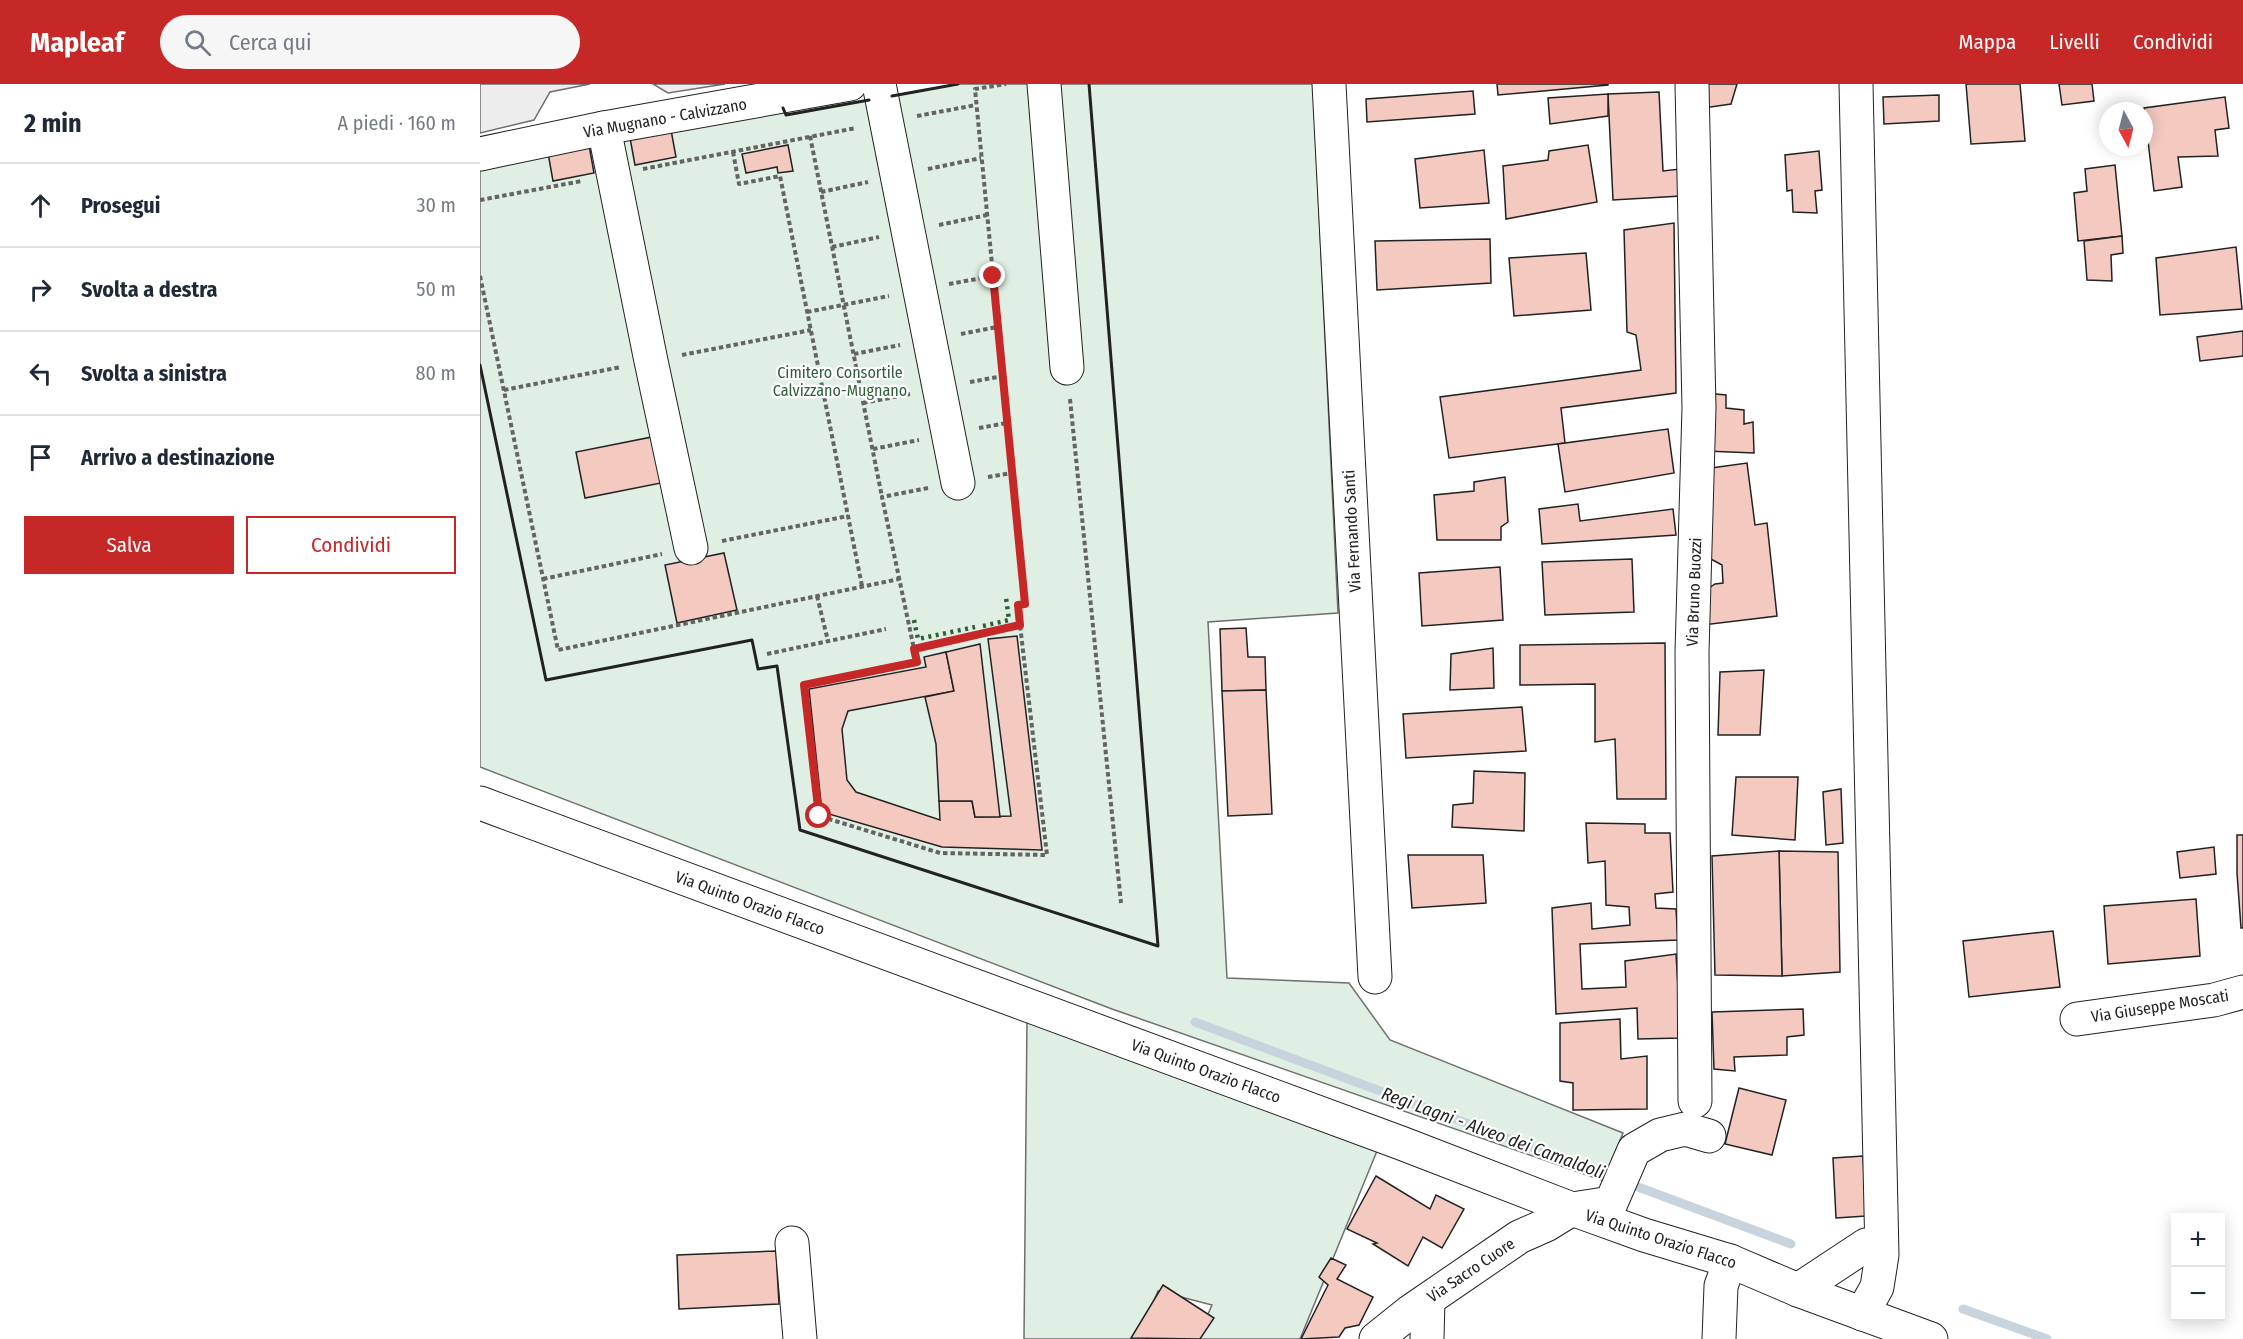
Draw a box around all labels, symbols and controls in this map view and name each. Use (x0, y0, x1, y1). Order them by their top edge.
search box (160, 15, 580, 69)
text: Mapleaf (30, 26, 124, 59)
icon: search (181, 26, 214, 59)
text: Cerca qui (229, 29, 312, 56)
text: Mappa (1959, 29, 2016, 55)
text: Livelli (2049, 29, 2100, 55)
text: Condividi (2133, 29, 2213, 55)
street label: Via Mugnano - Calvizzano (582, 94, 748, 142)
north arrow (2099, 102, 2153, 156)
text: 2 min (24, 108, 82, 139)
text: A piedi · 160 m (338, 111, 456, 135)
icon: ahead (24, 189, 57, 222)
text: Prosegui (81, 192, 160, 219)
text: 30 m (416, 193, 456, 217)
route end (979, 262, 1005, 288)
icon: right (24, 273, 57, 306)
text: Svolta a destra (81, 276, 218, 303)
text: 50 m (416, 277, 456, 301)
icon: left (24, 357, 57, 390)
text: Svolta a sinistra (81, 360, 227, 387)
text: 80 m (416, 361, 456, 385)
park label: Cimitero Consortile Calvizzano-Mugnano (773, 363, 907, 400)
icon: arrive (24, 441, 57, 474)
text: Arrivo a destinazione (81, 444, 275, 471)
street label: Via Fernando Santi (1339, 469, 1365, 593)
button: Salva (24, 516, 234, 574)
button: Condividi (246, 516, 456, 574)
street label: Via Bruno Buozzi (1683, 537, 1705, 647)
route start (805, 802, 831, 828)
street label: Via Quinto Orazio Flacco (673, 867, 827, 939)
street label: Via Giuseppe Moscati (2090, 986, 2230, 1026)
street label: Via Quinto Orazio Flacco (1129, 1035, 1283, 1107)
water label: Regi Lagni - Alveo dei Camaldoli (1378, 1082, 1608, 1184)
street label: Via Quinto Orazio Flacco (1583, 1206, 1739, 1272)
map controls (2171, 1213, 2225, 1321)
button: + (2171, 1213, 2225, 1267)
street label: Via Sacro Cuore (1424, 1234, 1518, 1306)
button: − (2171, 1267, 2225, 1321)

